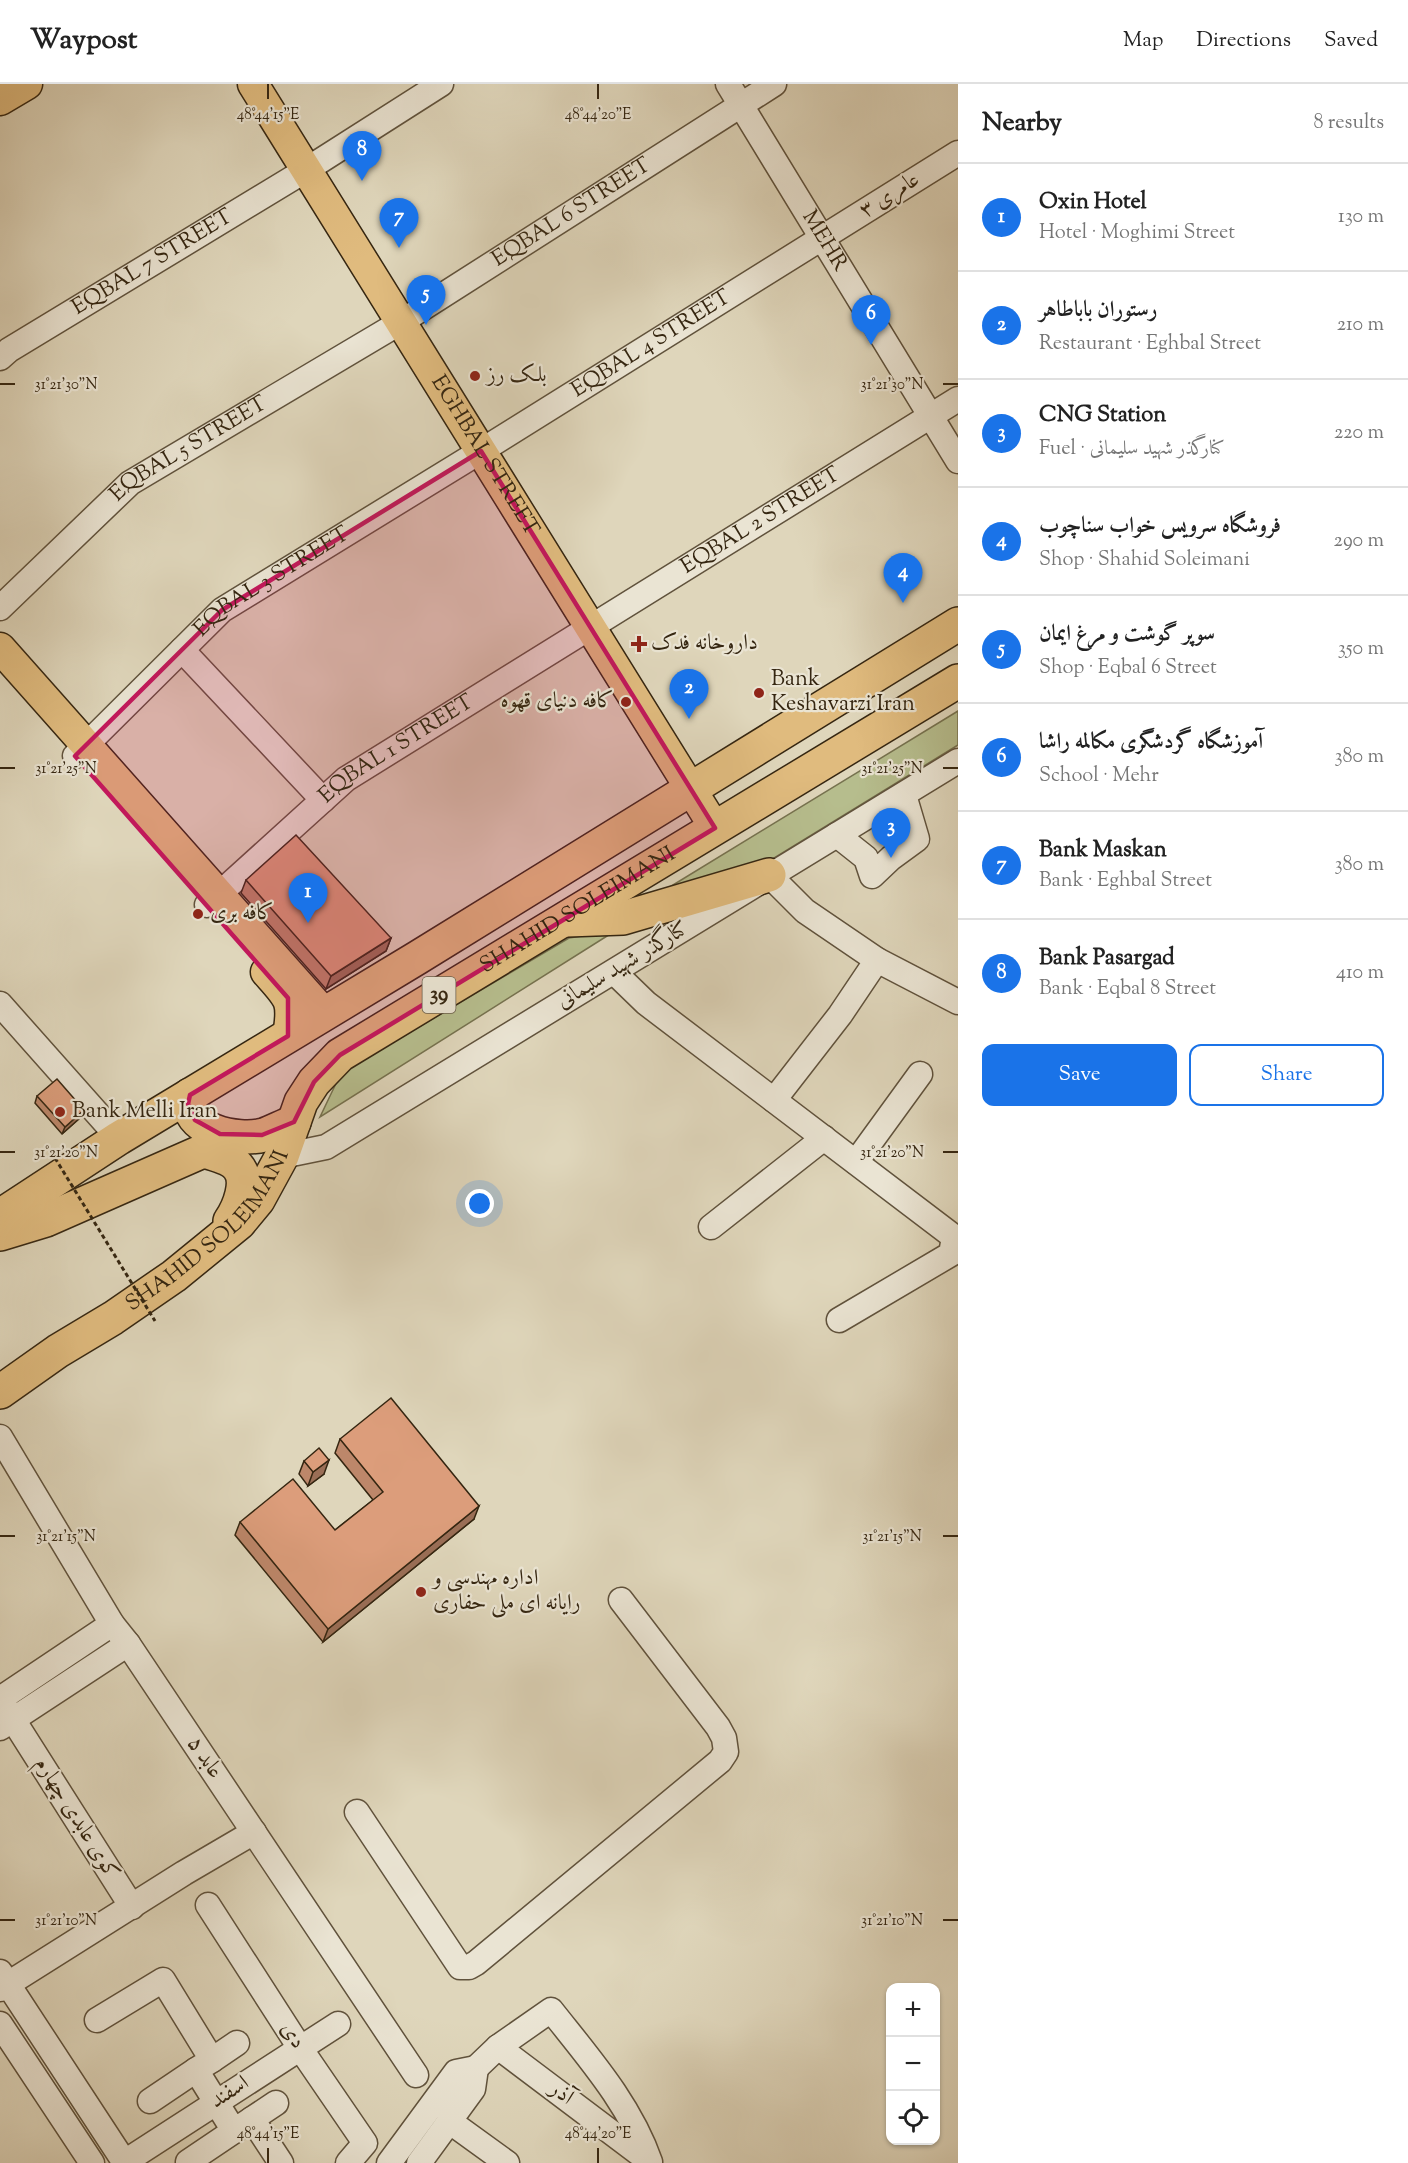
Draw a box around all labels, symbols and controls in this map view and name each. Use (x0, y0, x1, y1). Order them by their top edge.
text: Waypost (30, 21, 137, 61)
text: Map (1123, 26, 1163, 56)
text: Directions (1196, 26, 1291, 56)
text: Saved (1324, 26, 1378, 56)
text: 48°44'15"E (237, 105, 299, 126)
text: 48°44'20"E (565, 105, 631, 126)
text: Nearby (982, 105, 1062, 142)
text: 8 results (1313, 109, 1384, 138)
pin: 8 (342, 132, 382, 181)
street label: EQBAL 6 STREET (486, 150, 658, 276)
street label: عامری ۳ (854, 165, 926, 227)
text: Oxin Hotel (1039, 187, 1147, 219)
pin: 7 (380, 198, 418, 248)
street label: EQBAL 7 STREET (66, 202, 240, 324)
text: 1 (998, 203, 1005, 232)
text: 130 m (1338, 203, 1384, 232)
street label: MEHR (793, 204, 855, 278)
text: Hotel · Moghimi Street (1039, 219, 1235, 248)
pin: 5 (406, 276, 446, 325)
street label: EQBAL 4 STREET (565, 282, 738, 407)
text: رستوران باباطاهر (1039, 295, 1158, 327)
pin: 6 (852, 296, 890, 345)
text: 2 (997, 311, 1006, 340)
text: 210 m (1337, 311, 1384, 340)
text: Restaurant · Eghbal Street (1039, 330, 1261, 359)
place label: بلک رز (485, 360, 547, 392)
street label: EGHBAL STREET (422, 369, 547, 543)
marker: بلک رز (468, 369, 482, 383)
text: 31°21'30"N (35, 375, 97, 396)
text: 31°21'30"N (861, 375, 923, 396)
street label: EQBAL 5 STREET (103, 389, 274, 510)
text: CNG Station (1039, 400, 1166, 432)
text: 3 (997, 419, 1006, 448)
text: 220 m (1334, 419, 1384, 448)
text: Fuel · کنارگذر شهید سلیمانی (1039, 435, 1225, 464)
street label: EQBAL 2 STREET (675, 459, 847, 583)
text: فروشگاه سرویس خواب سناچوب (1039, 511, 1281, 543)
street label: EQBAL 3 STREET (187, 519, 356, 645)
text: 4 (996, 527, 1007, 556)
text: 290 m (1334, 527, 1384, 556)
text: Shop · Shahid Soleimani (1039, 546, 1250, 575)
pin: 4 (884, 554, 922, 603)
text: سوپر گوشت و مرغ ایمان (1039, 619, 1215, 651)
place label: داروخانه فدک (651, 628, 758, 660)
text: 5 (998, 635, 1005, 664)
text: 350 m (1338, 635, 1384, 664)
marker: داروخانه فدک (632, 637, 646, 651)
text: Shop · Eqbal 6 Street (1039, 654, 1217, 683)
place label: Bank Keshavarzi Iran (771, 664, 915, 721)
pin: 2 (670, 670, 708, 719)
place label: کافه دنیای قهوه (501, 686, 614, 718)
marker: Bank Keshavarzi Iran (752, 686, 766, 700)
street label: EQBAL 1 STREET (312, 687, 481, 812)
marker: کافه دنیای قهوه (619, 695, 633, 709)
text: آموزشگاه گردشگری مکالمه راشا (1039, 727, 1263, 759)
text: 6 (997, 743, 1006, 772)
text: 380 m (1335, 743, 1384, 772)
text: 31°21'25"N (35, 759, 97, 780)
text: 31°21'25"N (861, 759, 923, 780)
text: School · Mehr (1039, 762, 1159, 791)
pin: 3 (872, 808, 910, 858)
text: Bank Maskan (1039, 835, 1167, 867)
street label: SHAHID SOLEIMANI (474, 839, 682, 982)
text: 7 (996, 851, 1007, 880)
text: 380 m (1335, 851, 1384, 880)
text: Bank · Eghbal Street (1039, 867, 1212, 896)
pin: 1 (288, 874, 328, 923)
place label: کافه بری (210, 898, 274, 930)
marker: کافه بری (191, 907, 205, 921)
street label: کنارگذر شهید سلیمانی (550, 912, 695, 1018)
text: Bank Pasargad (1039, 943, 1175, 975)
text: 8 (997, 959, 1007, 988)
text: 410 m (1336, 959, 1384, 988)
text: Bank · Eqbal 8 Street (1039, 975, 1216, 1004)
road number: 39 (422, 977, 456, 1013)
button: Save (982, 1044, 1177, 1106)
button: Share (1189, 1044, 1384, 1106)
place label: Bank Melli Iran (72, 1096, 218, 1128)
marker: Bank Melli Iran (53, 1105, 67, 1119)
text: 31°21'20"N (34, 1143, 98, 1164)
text: 31°21'20"N (860, 1143, 924, 1164)
street label: SHAHID SOLEIMANI (120, 1146, 299, 1320)
your location (465, 1189, 494, 1218)
text: 31°21'15"N (36, 1527, 96, 1548)
text: 31°21'15"N (862, 1527, 922, 1548)
place label: اداره مهندسی و رایانه ای ملی حفاری (431, 1563, 580, 1620)
marker: اداره مهندسی و رایانه ای ملی حفاری (414, 1585, 428, 1599)
street label: عابد ۵ (178, 1730, 230, 1786)
street label: کوی عابدی چهارم (25, 1751, 127, 1887)
text: 31°21'10"N (35, 1911, 97, 1932)
text: 31°21'10"N (861, 1911, 923, 1932)
map controls (886, 1983, 940, 2145)
button: + (886, 1983, 940, 2037)
street label: دی (271, 2016, 313, 2056)
button: − (886, 2037, 940, 2091)
street label: اسفند (204, 2068, 256, 2118)
street label: آذر (540, 2073, 582, 2115)
button: locate (886, 2091, 940, 2145)
text: 48°44'15"E (237, 2124, 299, 2145)
text: 48°44'20"E (565, 2124, 631, 2145)

